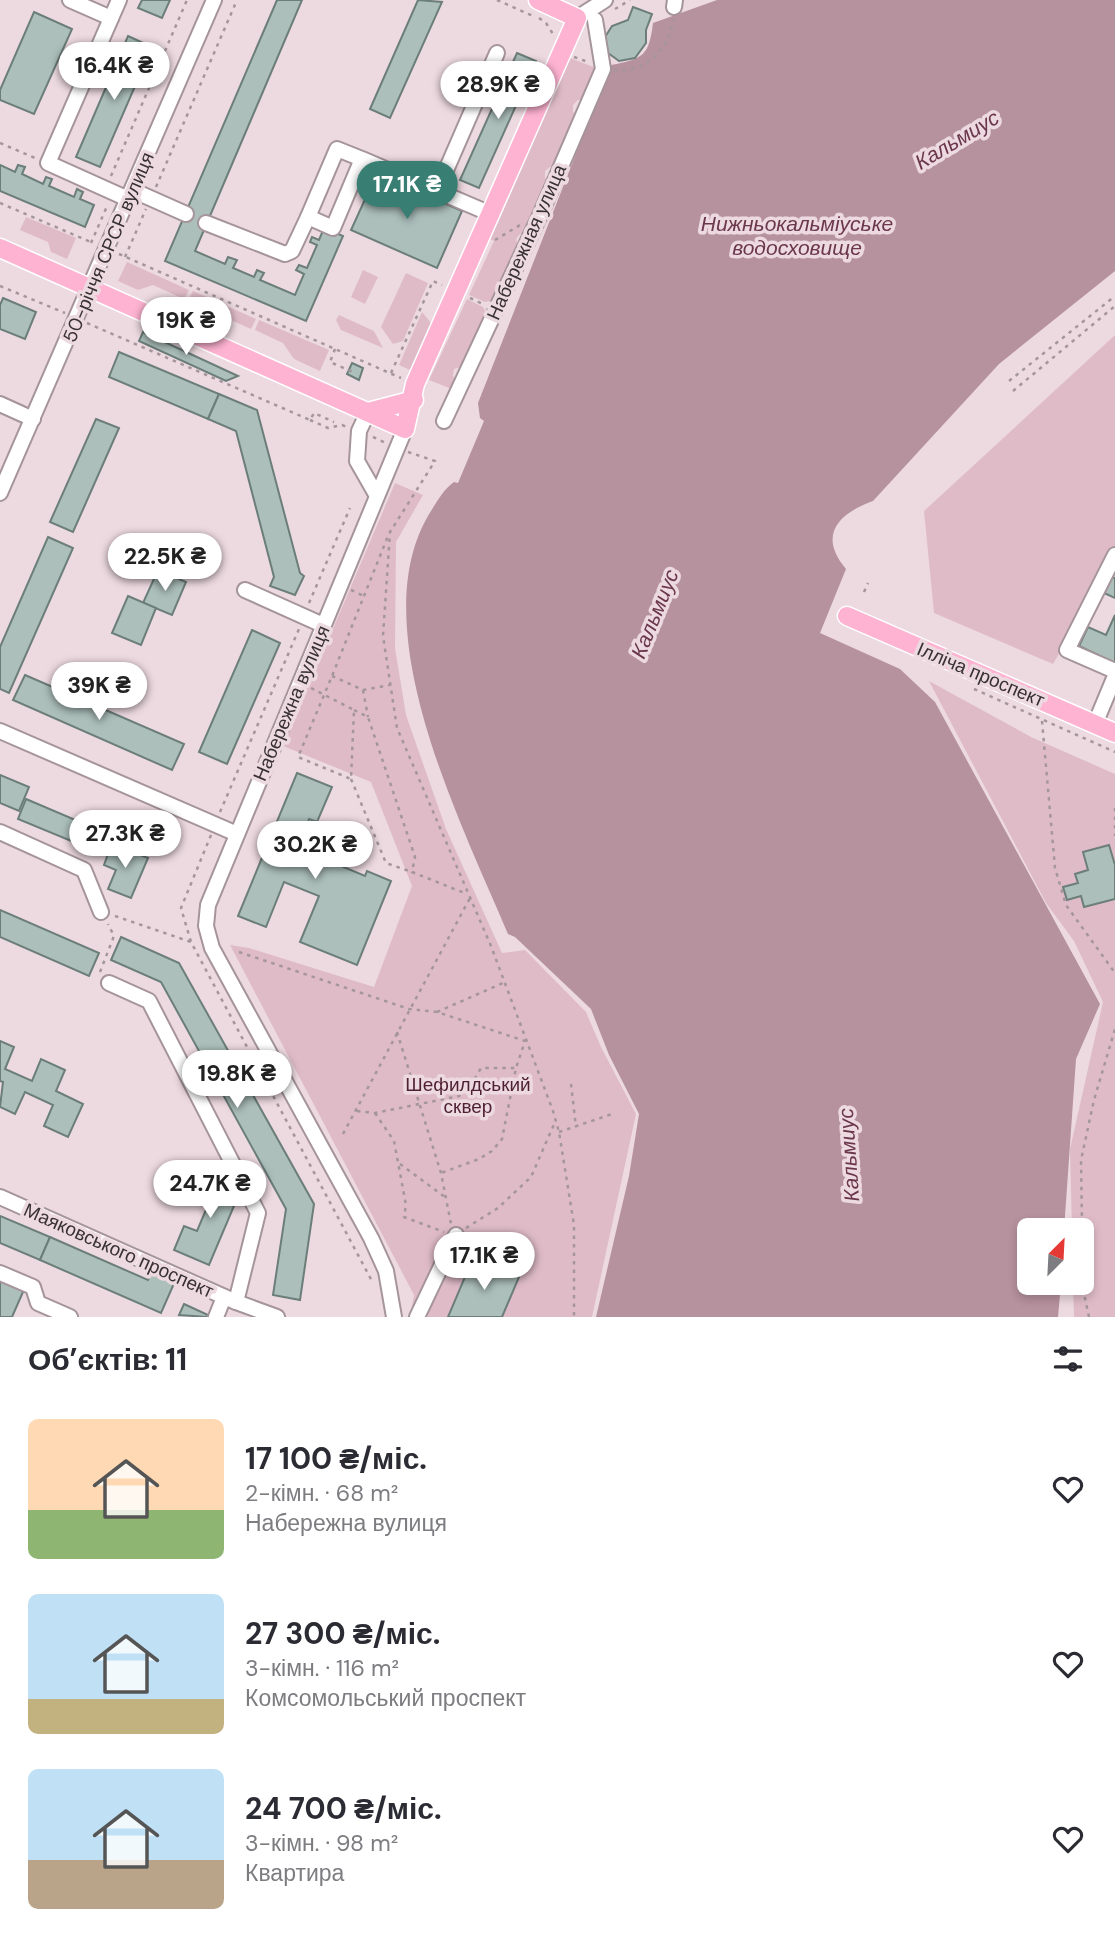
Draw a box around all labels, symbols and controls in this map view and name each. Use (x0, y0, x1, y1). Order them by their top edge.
pin: 16.4K ₴ (49, 42, 179, 102)
text: 16.4K ₴ (75, 50, 153, 80)
pin: 28.9K ₴ (433, 61, 563, 121)
text: 28.9K ₴ (456, 69, 540, 99)
water label: Кальмиус (910, 104, 1005, 176)
street label: 50-річчя СРСР вулиця (57, 148, 160, 346)
street label: Набережная улица (481, 160, 572, 324)
pin: 17.1K ₴ (342, 162, 472, 221)
text: 17.1K ₴ (373, 169, 441, 199)
water label: Нижньокальміуське водосховище (701, 210, 893, 262)
pin: 19K ₴ (137, 298, 235, 357)
text: 19K ₴ (157, 305, 215, 335)
pin: 22.5K ₴ (100, 534, 230, 593)
text: 22.5K ₴ (124, 541, 206, 571)
water label: Кальмиус (624, 565, 686, 663)
street label: Набережна вулиця (247, 621, 336, 785)
street label: Ілліча проспект (913, 636, 1049, 713)
pin: 39K ₴ (50, 662, 148, 722)
text: 39K ₴ (67, 670, 131, 700)
pin: 27.3K ₴ (60, 810, 190, 870)
text: 27.3K ₴ (85, 818, 165, 848)
pin: 30.2K ₴ (250, 822, 380, 881)
text: 30.2K ₴ (273, 829, 357, 859)
pin: 19.8K ₴ (172, 1050, 302, 1110)
text: 19.8K ₴ (198, 1058, 276, 1088)
park label: Шефилдський сквер (405, 1072, 531, 1119)
water label: Кальмиус (832, 1107, 866, 1203)
pin: 24.7K ₴ (145, 1160, 275, 1220)
text: 24.7K ₴ (169, 1168, 251, 1198)
street label: Маяковського проспект (20, 1197, 218, 1304)
north arrow (1017, 1218, 1094, 1295)
map controls (1017, 1218, 1094, 1295)
pin: 17.1K ₴ (419, 1232, 549, 1292)
text: 17.1K ₴ (450, 1240, 518, 1270)
text: Об’єктів: 11 (28, 1340, 187, 1379)
icon: filters (1049, 1340, 1087, 1378)
text: 17 100 ₴/міс. (245, 1439, 427, 1478)
icon: home (84, 1447, 168, 1531)
icon: heart (1049, 1470, 1087, 1508)
text: 2-кімн. · 68 m² (245, 1478, 398, 1508)
text: Набережна вулиця (245, 1508, 447, 1538)
text: 27 300 ₴/міс. (245, 1614, 440, 1653)
icon: home (84, 1622, 168, 1706)
icon: heart (1049, 1645, 1087, 1683)
text: 3-кімн. · 116 m² (245, 1653, 399, 1683)
text: Комсомольський проспект (245, 1683, 526, 1713)
text: 24 700 ₴/міс. (245, 1789, 441, 1828)
icon: home (84, 1797, 168, 1881)
icon: heart (1049, 1820, 1087, 1858)
text: 3-кімн. · 98 m² (245, 1828, 398, 1858)
text: Квартира (245, 1858, 344, 1888)

